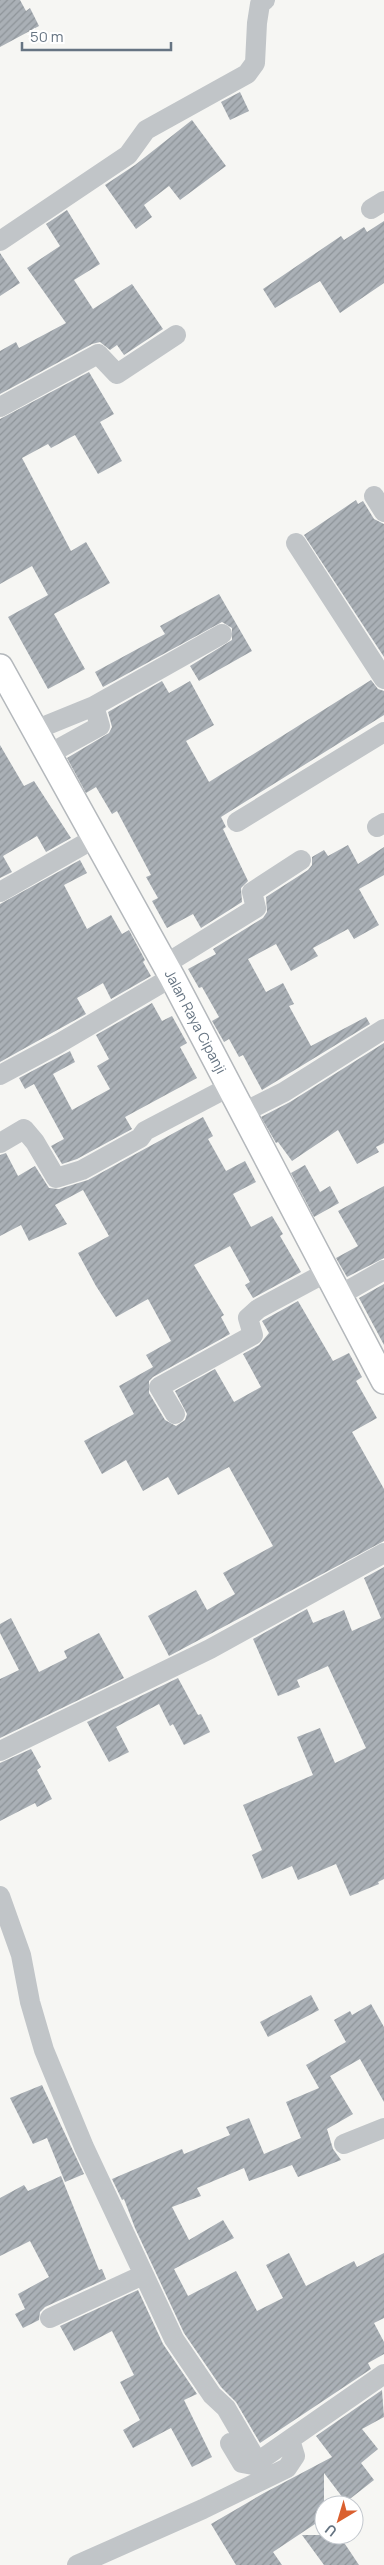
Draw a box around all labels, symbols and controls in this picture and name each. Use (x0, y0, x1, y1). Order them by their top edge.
scale bar (22, 20, 171, 52)
text: 50 m (30, 26, 64, 47)
street label: Jalan Raya Cipanji (161, 966, 231, 1077)
north arrow (314, 2495, 364, 2545)
text: U (321, 2520, 341, 2541)

